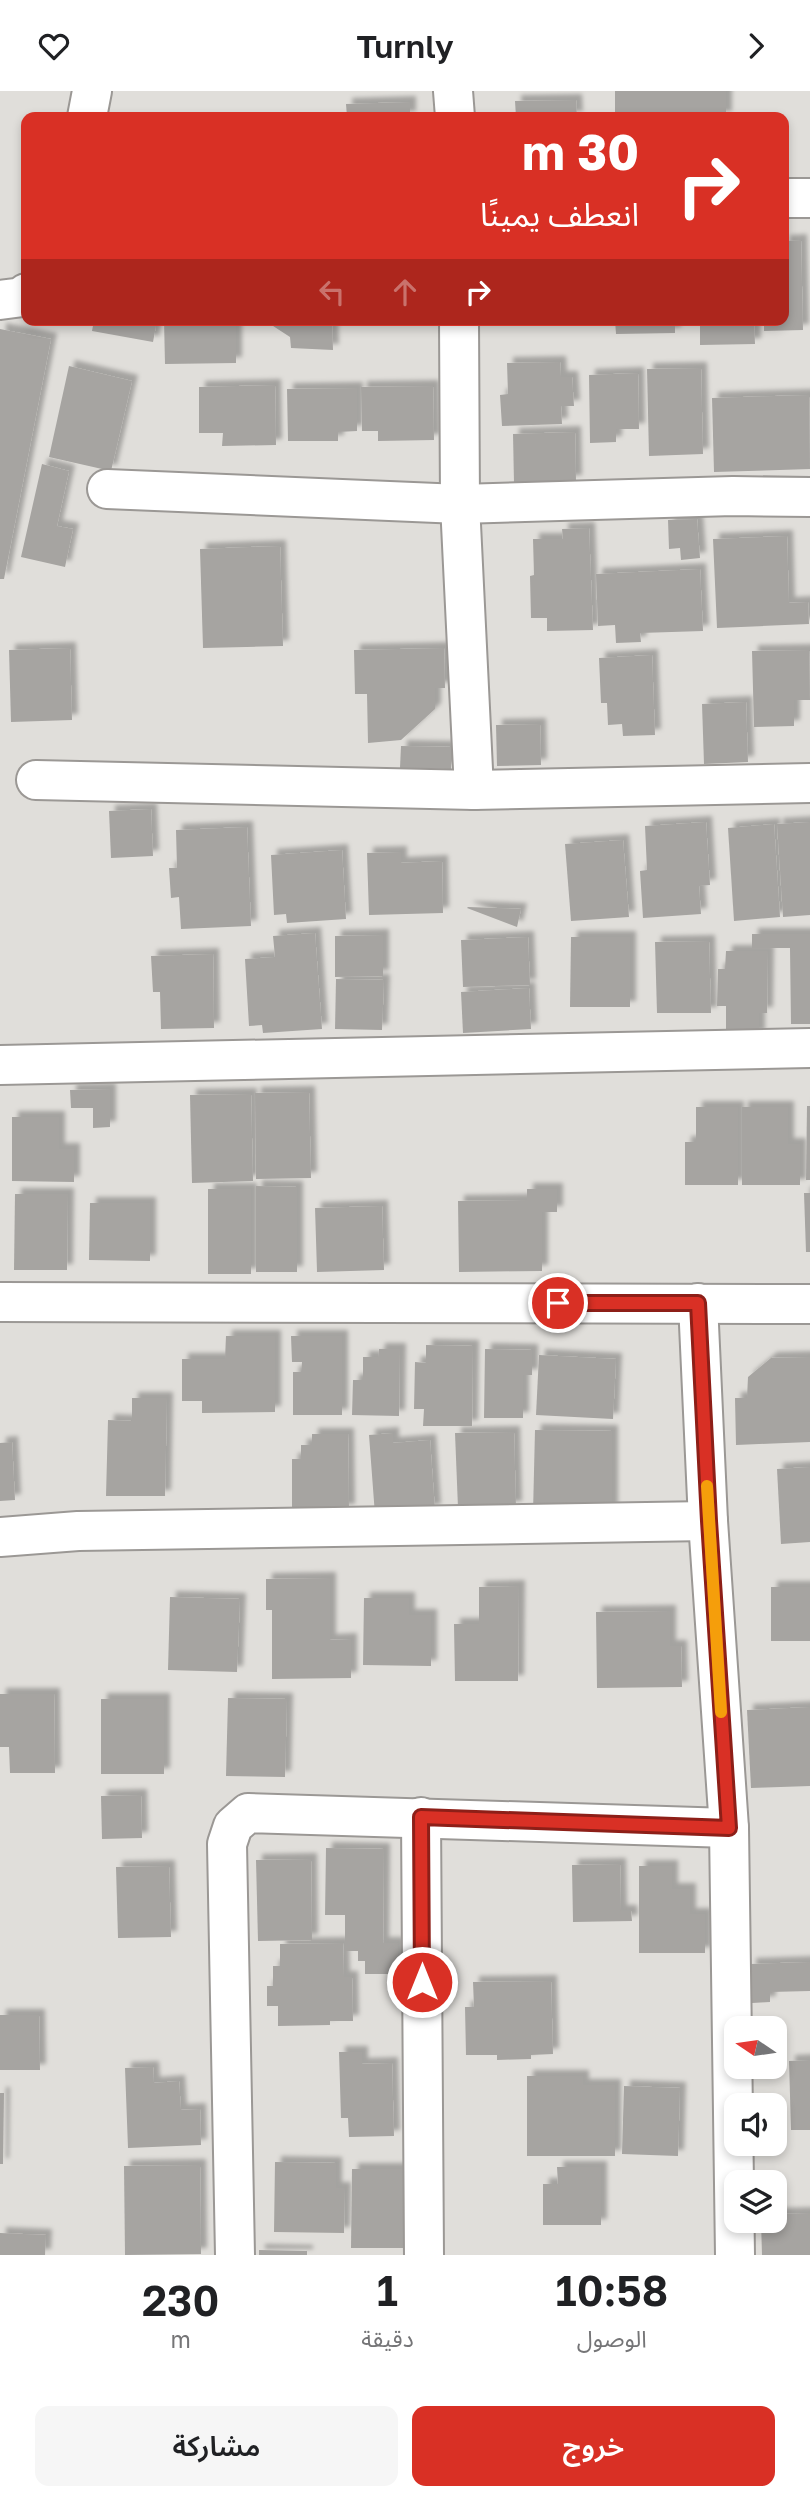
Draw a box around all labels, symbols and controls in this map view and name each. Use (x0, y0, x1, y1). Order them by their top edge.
icon: heart (35, 27, 73, 65)
text: Turnly (356, 27, 454, 65)
icon: forward (737, 27, 775, 65)
text: 30 m (522, 122, 639, 181)
icon: right (663, 140, 754, 231)
text: انعطف يمينًا (480, 195, 639, 233)
icon: left (313, 273, 351, 311)
icon: ahead (386, 273, 424, 311)
icon: right (459, 273, 497, 311)
pin (528, 1273, 588, 1333)
icon: arrive (539, 1284, 577, 1322)
position arrow (385, 1945, 459, 2019)
north arrow (724, 2016, 788, 2079)
map controls (724, 2016, 787, 2233)
button: sound (724, 2093, 787, 2156)
button: layers (724, 2170, 787, 2233)
text: 1 (377, 2265, 398, 2315)
text: 10:58 (556, 2265, 668, 2315)
text: 230 (142, 2275, 219, 2325)
text: دقيقة (361, 2324, 414, 2352)
text: الوصول (577, 2324, 647, 2352)
text: m (170, 2325, 191, 2353)
button: مشاركة (35, 2406, 398, 2486)
button: خروج (412, 2406, 775, 2486)

